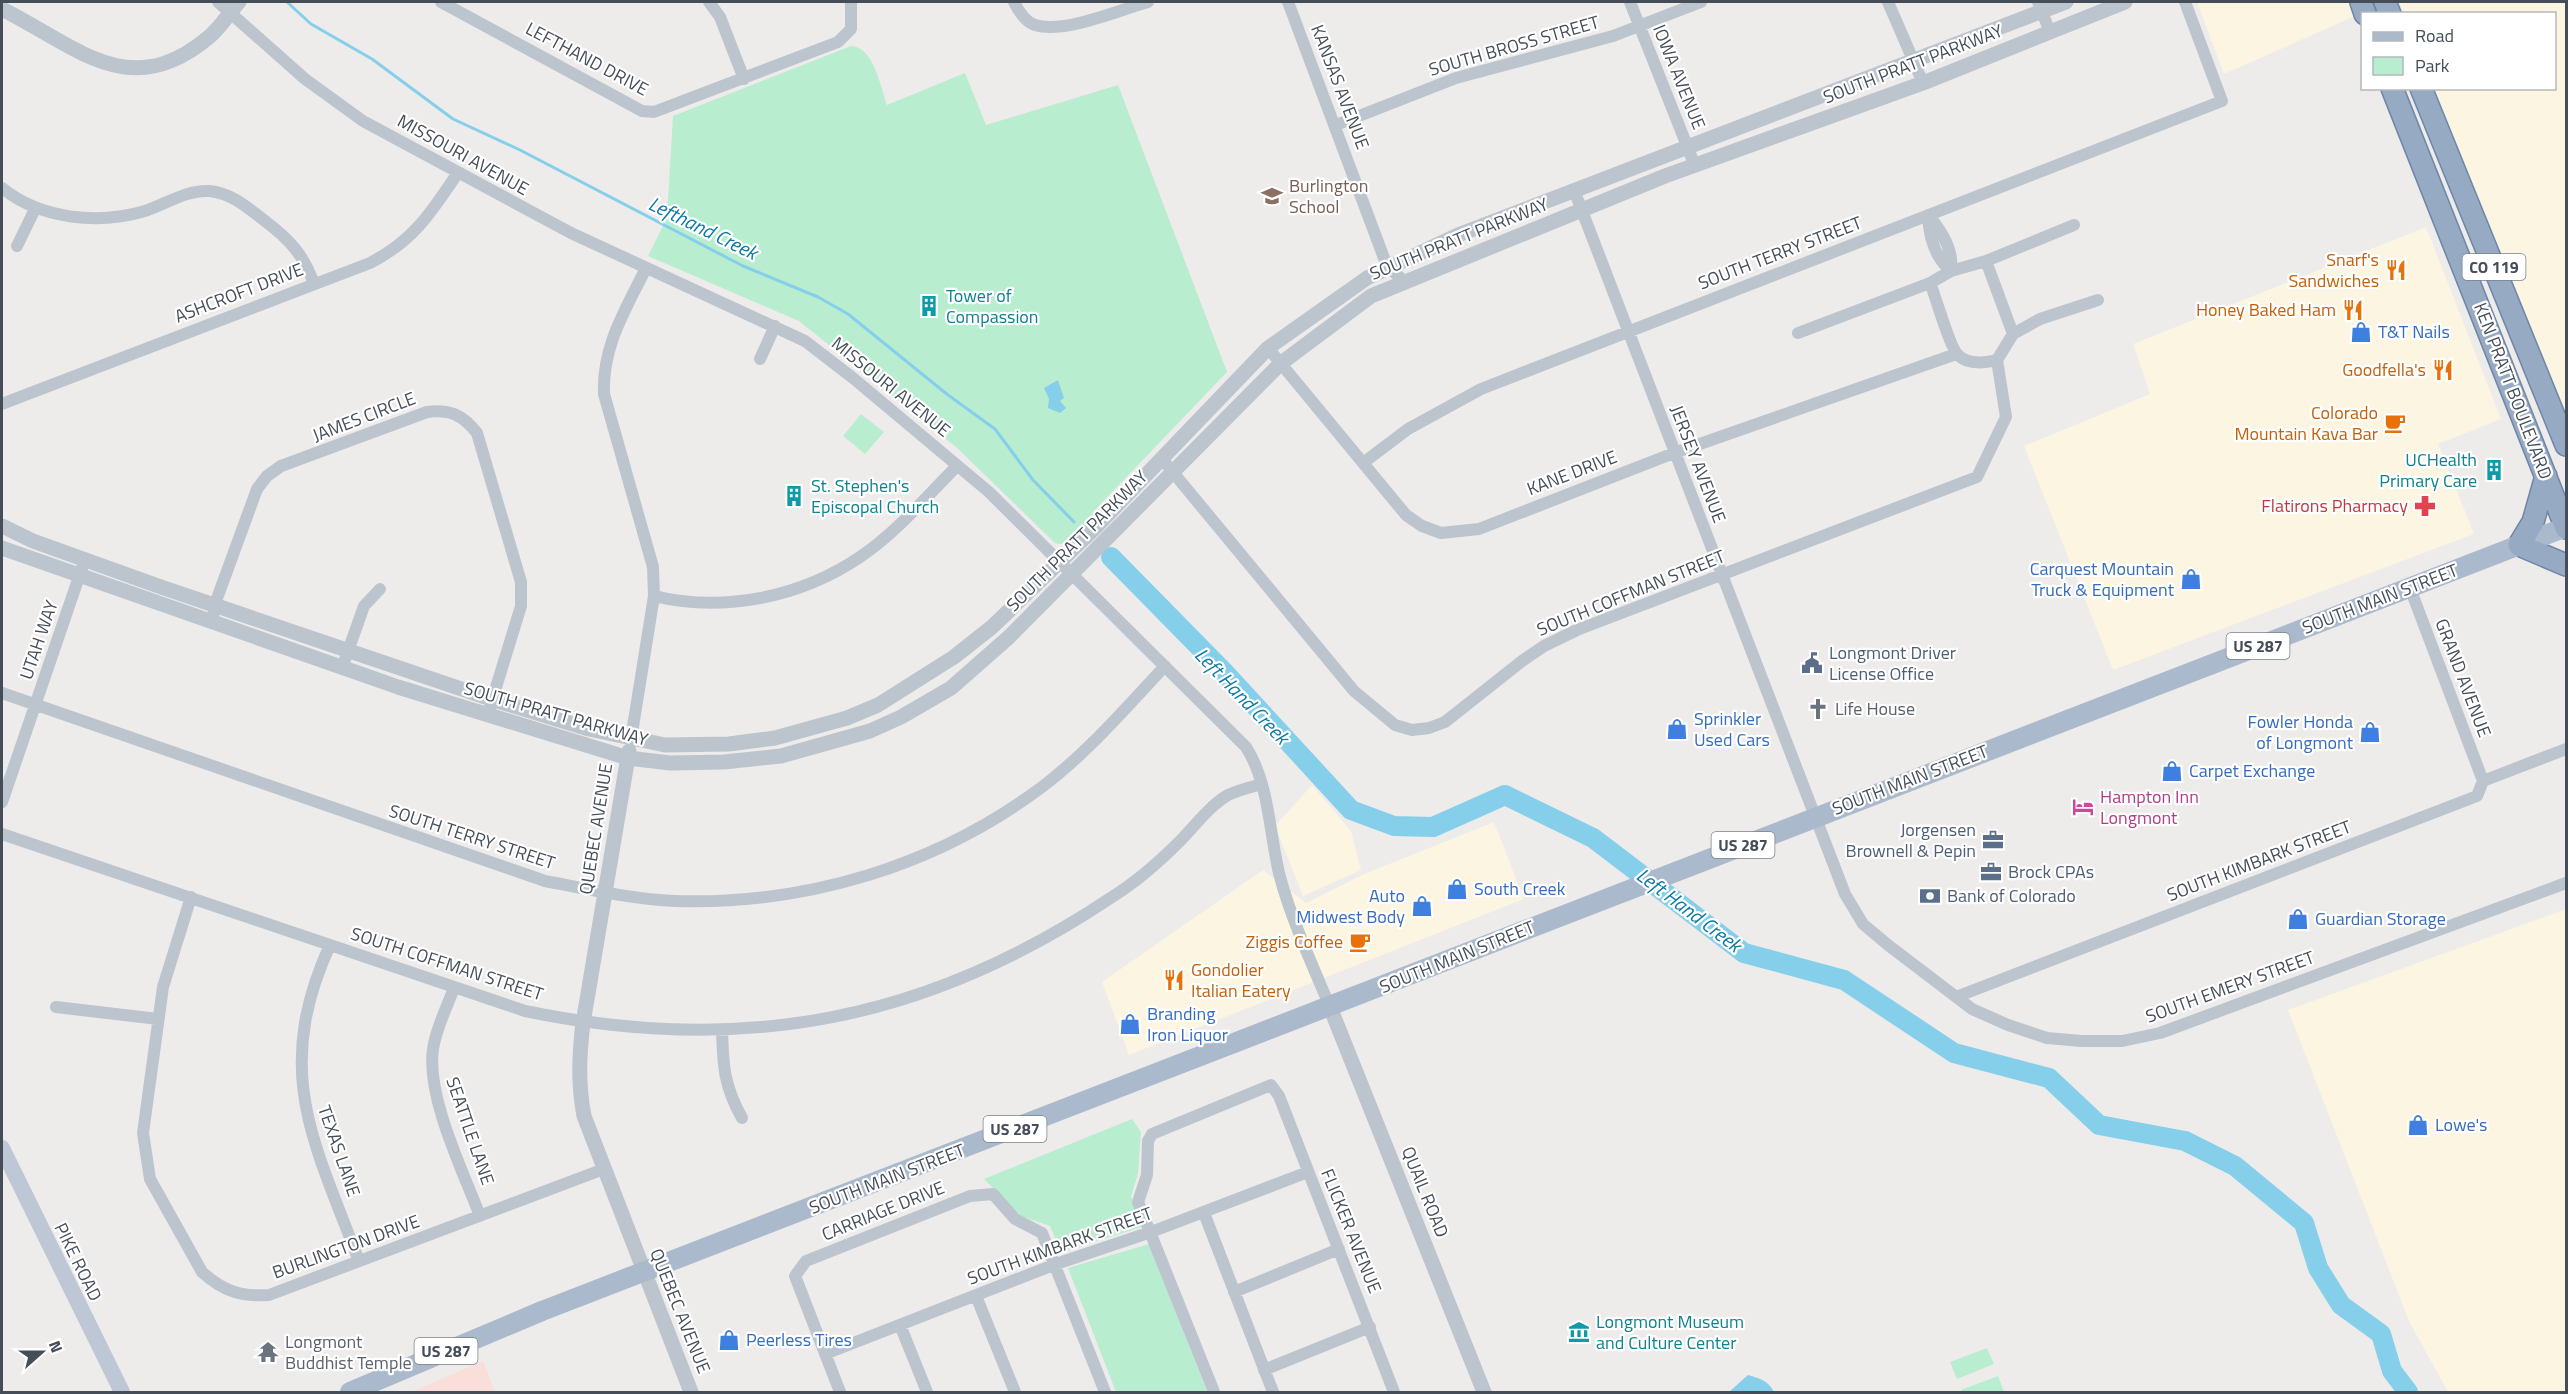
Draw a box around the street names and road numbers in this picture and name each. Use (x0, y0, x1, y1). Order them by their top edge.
street label: SOUTH BROSS STREET (1426, 8, 1603, 83)
street label: LEFTHAND DRIVE (521, 15, 654, 102)
street label: SOUTH PRATT PARKWAY (1819, 17, 2007, 110)
street label: IOWA AVENUE (1646, 20, 1713, 133)
street label: KANSAS AVENUE (1304, 21, 1377, 153)
street label: MISSOURI AVENUE (393, 107, 534, 202)
street label: SOUTH PRATT PARKWAY (1365, 190, 1552, 287)
street label: SOUTH TERRY STREET (1694, 209, 1866, 296)
road number: CO 119 (2462, 254, 2526, 280)
street label: ASHCROFT DRIVE (171, 256, 307, 329)
street label: KEN PRATT BOULEVARD (2467, 299, 2560, 483)
street label: MISSOURI AVENUE (826, 330, 957, 443)
street label: JAMES CIRCLE (308, 385, 419, 449)
street label: JERSEY AVENUE (1664, 401, 1733, 527)
street label: KANE DRIVE (1523, 443, 1621, 502)
street label: SOUTH PRATT PARKWAY (1000, 464, 1154, 618)
street label: SOUTH COFFMAN STREET (1533, 542, 1729, 643)
street label: SOUTH MAIN STREET (2298, 556, 2462, 641)
street label: UTAH WAY (12, 596, 65, 683)
street label: GRAND AVENUE (2428, 615, 2498, 741)
road number: US 287 (2226, 633, 2290, 659)
street label: SOUTH PRATT PARKWAY (461, 674, 652, 753)
street label: SOUTH MAIN STREET (1828, 737, 1992, 822)
street label: QUEBEC AVENUE (572, 761, 619, 896)
street label: SOUTH TERRY STREET (386, 797, 559, 876)
street label: SOUTH KIMBARK STREET (2163, 813, 2355, 908)
road number: US 287 (1712, 832, 1774, 858)
street label: SOUTH MAIN STREET (1375, 913, 1539, 1000)
street label: SOUTH COFFMAN STREET (347, 920, 547, 1008)
street label: SOUTH EMERY STREET (2142, 943, 2319, 1030)
street label: SEATTLE LANE (439, 1073, 502, 1188)
street label: TEXAS LANE (311, 1101, 368, 1200)
road number: US 287 (984, 1116, 1046, 1142)
street label: SOUTH MAIN STREET (805, 1136, 969, 1221)
street label: QUAIL ROAD (1395, 1142, 1456, 1241)
street label: FLICKER AVENUE (1314, 1165, 1389, 1297)
street label: CARRIAGE DRIVE (817, 1174, 948, 1247)
street label: SOUTH KIMBARK STREET (963, 1199, 1157, 1292)
street label: BURLINGTON DRIVE (269, 1207, 423, 1286)
street label: PIKE ROAD (48, 1218, 109, 1306)
street label: QUEBEC AVENUE (643, 1244, 718, 1377)
road number: US 287 (414, 1338, 478, 1364)

